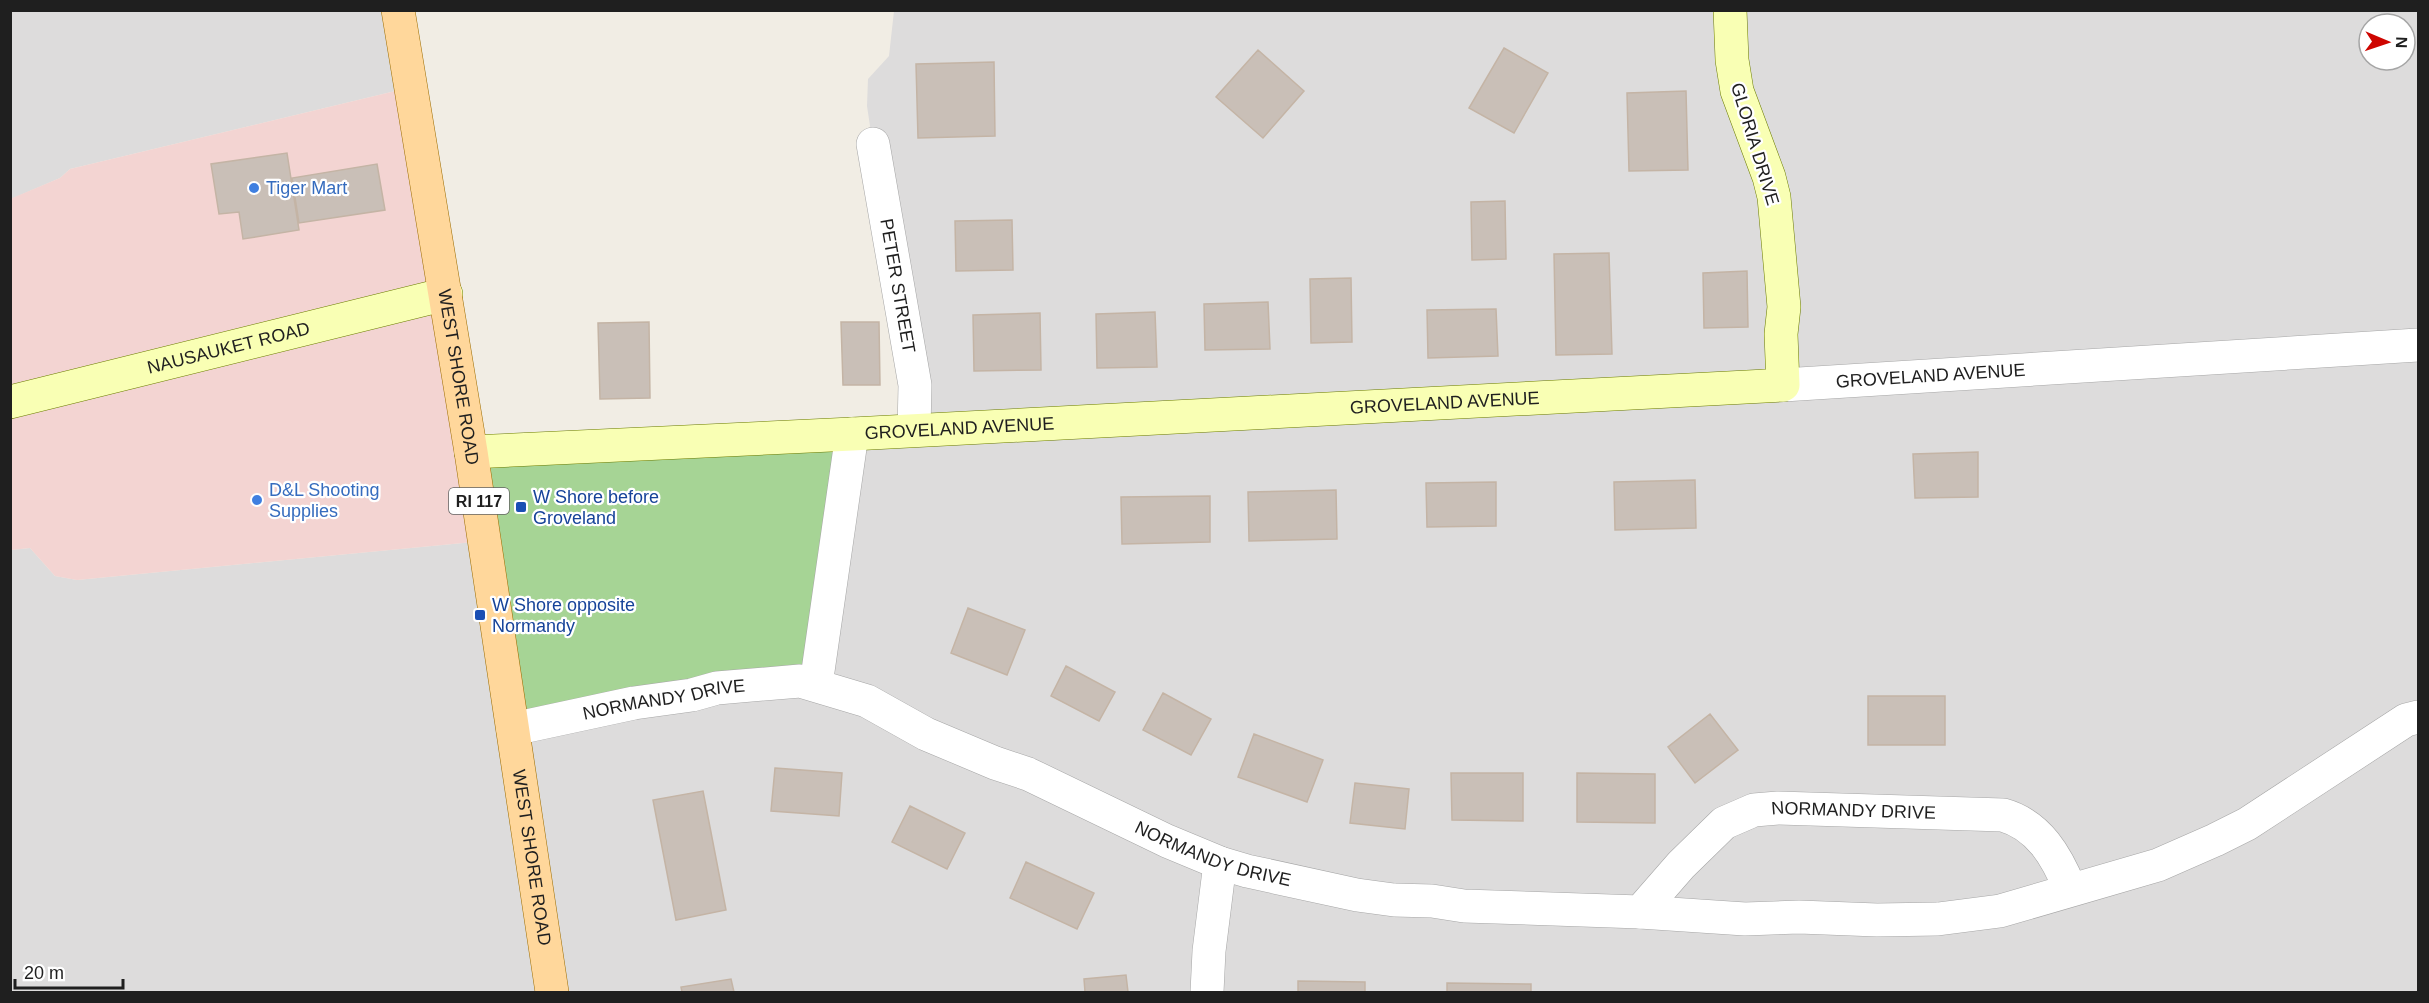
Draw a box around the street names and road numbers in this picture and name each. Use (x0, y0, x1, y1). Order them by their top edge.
street label: GLORIA DRIVE (1727, 80, 1783, 208)
street label: PETER STREET (876, 217, 919, 355)
street label: WEST SHORE ROAD (434, 288, 483, 466)
street label: NAUSAUKET ROAD (145, 318, 312, 378)
street label: GROVELAND AVENUE (1835, 360, 2026, 392)
street label: GROVELAND AVENUE (1349, 388, 1540, 418)
street label: GROVELAND AVENUE (864, 413, 1055, 443)
road number: RI 117 (449, 488, 509, 514)
street label: NORMANDY DRIVE (581, 676, 746, 724)
street label: WEST SHORE ROAD (509, 768, 555, 947)
street label: NORMANDY DRIVE (1771, 798, 1936, 823)
street label: NORMANDY DRIVE (1132, 817, 1293, 890)

